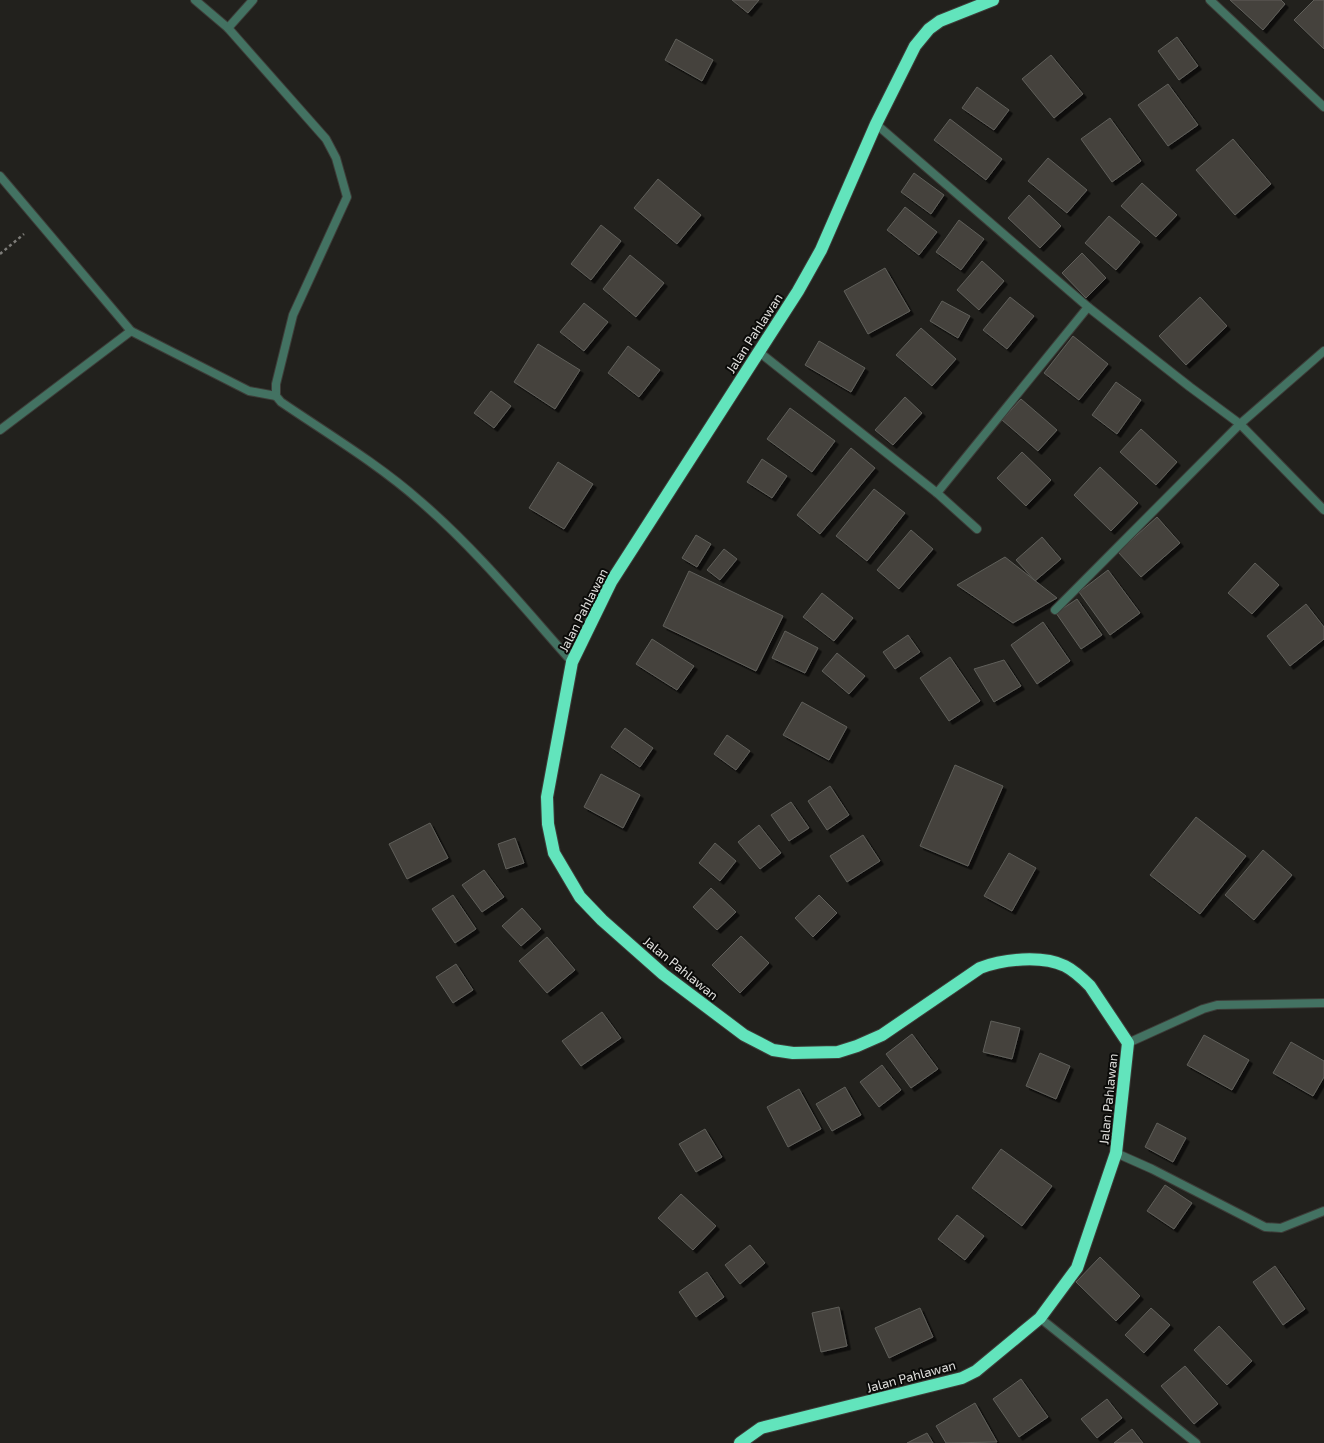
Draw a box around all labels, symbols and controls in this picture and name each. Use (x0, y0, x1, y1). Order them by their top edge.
street label: Jalan Pahlawan (722, 290, 786, 376)
street label: Jalan Pahlawan (555, 566, 611, 654)
street label: Jalan Pahlawan (640, 933, 722, 1003)
street label: Jalan Pahlawan (1095, 1053, 1121, 1145)
street label: Jalan Pahlawan (865, 1356, 957, 1396)

